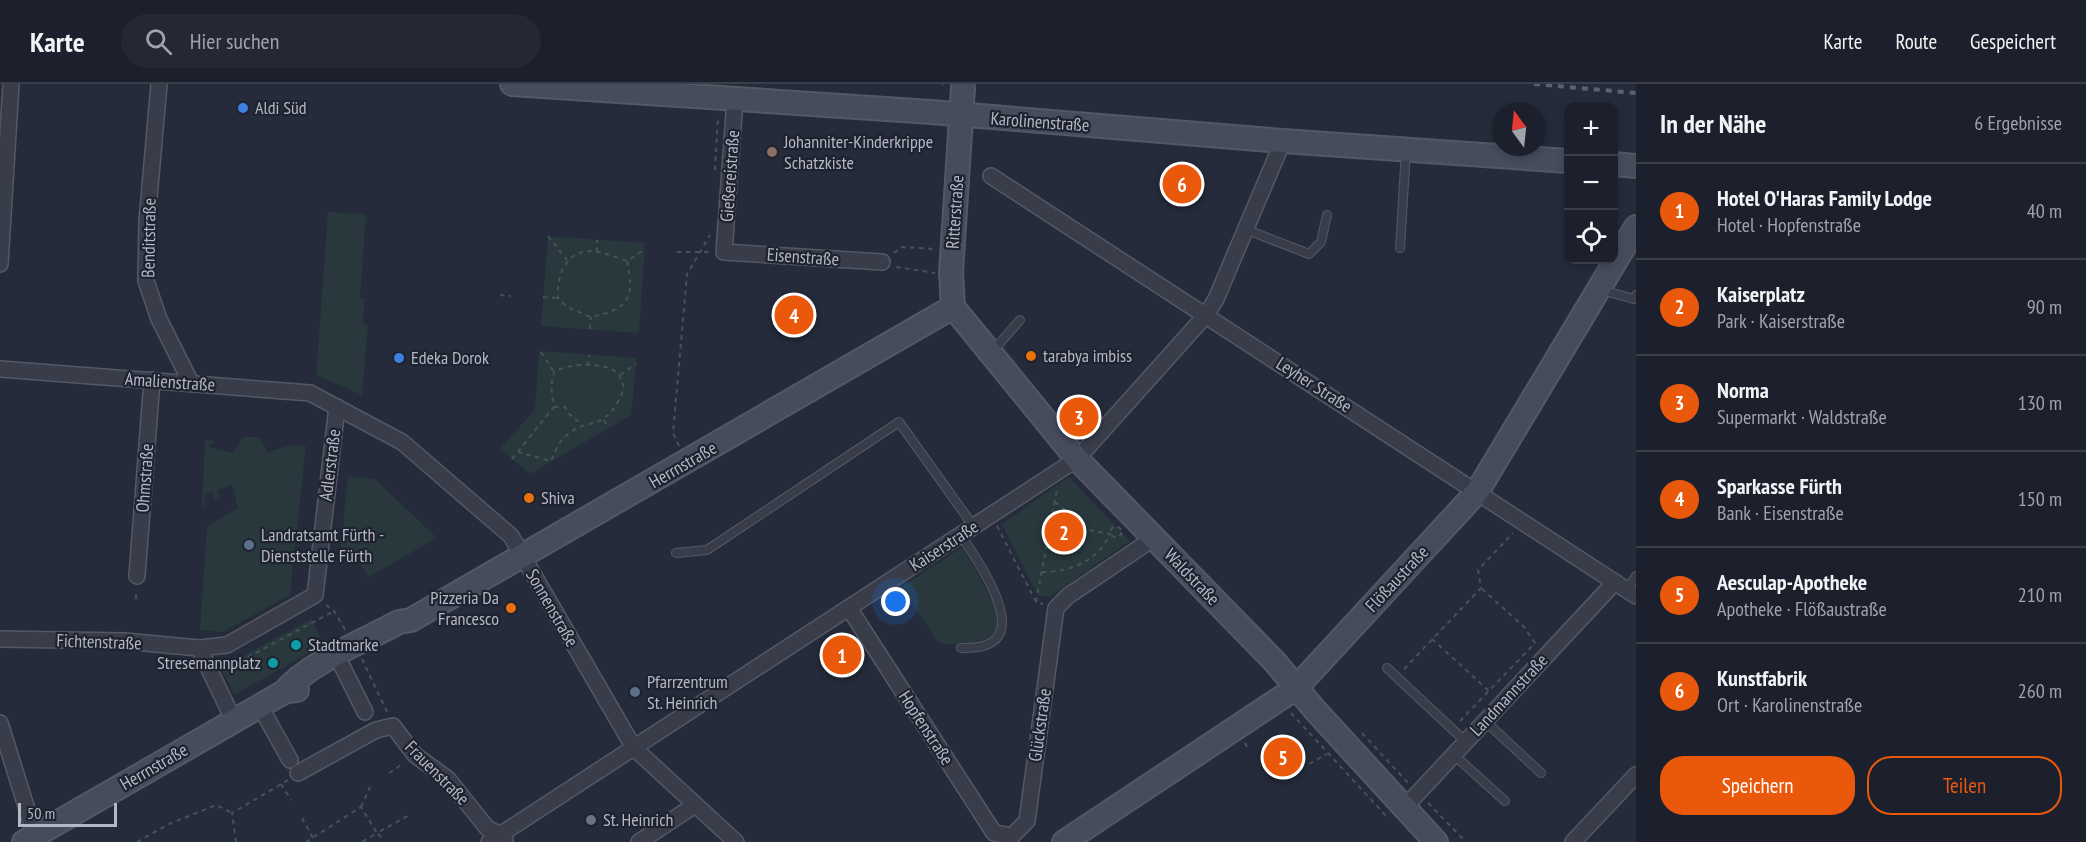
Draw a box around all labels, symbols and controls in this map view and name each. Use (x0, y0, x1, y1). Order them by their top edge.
search box (121, 14, 541, 68)
text: Karte (30, 23, 85, 60)
icon: search (142, 25, 175, 58)
text: Hier suchen (190, 27, 279, 55)
text: Karte (1824, 28, 1862, 55)
text: Route (1895, 28, 1937, 55)
text: Gespeichert (1970, 28, 2056, 55)
place label: Aldi Süd (255, 96, 307, 119)
marker: Aldi Süd (236, 101, 250, 115)
north arrow (1492, 102, 1546, 156)
map controls (1564, 102, 1618, 264)
button: + (1564, 102, 1618, 156)
street label: Karolinenstraße (990, 107, 1090, 136)
text: In der Nähe (1660, 107, 1766, 140)
text: 6 Ergebnisse (1974, 110, 2062, 136)
street label: Gießereistraße (715, 129, 744, 223)
place label: Johanniter-Kinderkrippe Schatzkiste (783, 130, 933, 174)
marker: Johanniter-Kinderkrippe Schatzkiste (765, 145, 779, 159)
button: − (1564, 156, 1618, 210)
pin: 6 (1162, 162, 1202, 206)
street label: Ritterstraße (940, 174, 969, 250)
text: Hotel O'Haras Family Lodge (1717, 184, 1932, 212)
street label: Benditstraße (136, 198, 161, 278)
text: 1 (1675, 198, 1684, 224)
text: 40 m (2027, 198, 2062, 224)
button: locate (1564, 210, 1618, 264)
text: Hotel · Hopfenstraße (1717, 212, 1861, 238)
street label: Eisenstraße (766, 243, 840, 270)
text: Kaiserplatz (1717, 280, 1805, 308)
pin: 4 (774, 292, 814, 338)
text: 2 (1675, 294, 1684, 320)
text: 90 m (2027, 294, 2062, 320)
text: Park · Kaiserstraße (1717, 308, 1845, 334)
place label: tarabya imbiss (1043, 344, 1132, 367)
place label: Edeka Dorok (411, 346, 489, 369)
marker: tarabya imbiss (1024, 349, 1038, 363)
marker: Edeka Dorok (392, 351, 406, 365)
street label: Leyher Straße (1272, 352, 1356, 418)
street label: Amalienstraße (124, 367, 216, 396)
text: Norma (1717, 376, 1769, 404)
text: 3 (1675, 390, 1684, 416)
text: 130 m (2018, 390, 2062, 416)
pin: 3 (1060, 394, 1098, 440)
text: Supermarkt · Waldstraße (1717, 404, 1887, 430)
street label: Adlerstraße (314, 428, 345, 502)
street label: Herrnstraße (645, 436, 721, 493)
street label: Ohmstraße (131, 443, 158, 513)
text: Sparkasse Fürth (1717, 472, 1842, 500)
place label: Shiva (541, 486, 575, 509)
text: 4 (1675, 486, 1684, 512)
text: 150 m (2018, 486, 2062, 512)
marker: Shiva (522, 491, 536, 505)
text: Bank · Eisenstraße (1717, 500, 1844, 526)
pin: 2 (1044, 510, 1084, 554)
street label: Kaiserstraße (905, 515, 982, 576)
place label: Landratsamt Fürth - Dienststelle Fürth (261, 523, 384, 567)
marker: Landratsamt Fürth - Dienststelle Fürth (242, 538, 256, 552)
street label: Flößaustraße (1360, 541, 1433, 617)
street label: Waldstraße (1160, 543, 1225, 610)
street label: Sonnenstraße (521, 565, 584, 651)
text: Aesculap-Apotheke (1717, 568, 1867, 596)
text: 5 (1675, 582, 1684, 608)
text: 210 m (2018, 582, 2062, 608)
place label: Pizzeria Da Francesco (430, 586, 499, 630)
your location (881, 587, 910, 616)
text: Apotheke · Flößaustraße (1717, 596, 1887, 622)
marker: Pizzeria Da Francesco (504, 601, 518, 615)
street label: Fichtenstraße (56, 629, 142, 654)
pin: 1 (822, 632, 862, 678)
place label: Stadtmarke (308, 633, 379, 656)
marker: Stadtmarke (289, 638, 303, 652)
street label: Landmannstraße (1465, 649, 1553, 741)
place label: Stresemannplatz (157, 651, 261, 674)
marker: Stresemannplatz (266, 656, 280, 670)
text: Kunstfabrik (1717, 664, 1807, 692)
place label: Pfarrzentrum St. Heinrich (647, 670, 728, 714)
text: 6 (1675, 678, 1684, 704)
text: 260 m (2018, 678, 2062, 704)
marker: Pfarrzentrum St. Heinrich (628, 685, 642, 699)
street label: Hopfenstraße (894, 686, 959, 769)
street label: Glückstraße (1023, 687, 1056, 763)
text: Ort · Karolinenstraße (1717, 692, 1862, 718)
pin: 5 (1264, 734, 1302, 780)
street label: Frauenstraße (400, 735, 475, 810)
street label: Herrnstraße (116, 738, 192, 795)
button: Speichern (1660, 756, 1855, 815)
button: Teilen (1867, 756, 2062, 815)
scale bar (18, 800, 117, 828)
text: 50 m (27, 803, 55, 823)
place label: St. Heinrich (603, 808, 674, 831)
marker: St. Heinrich (584, 813, 598, 827)

